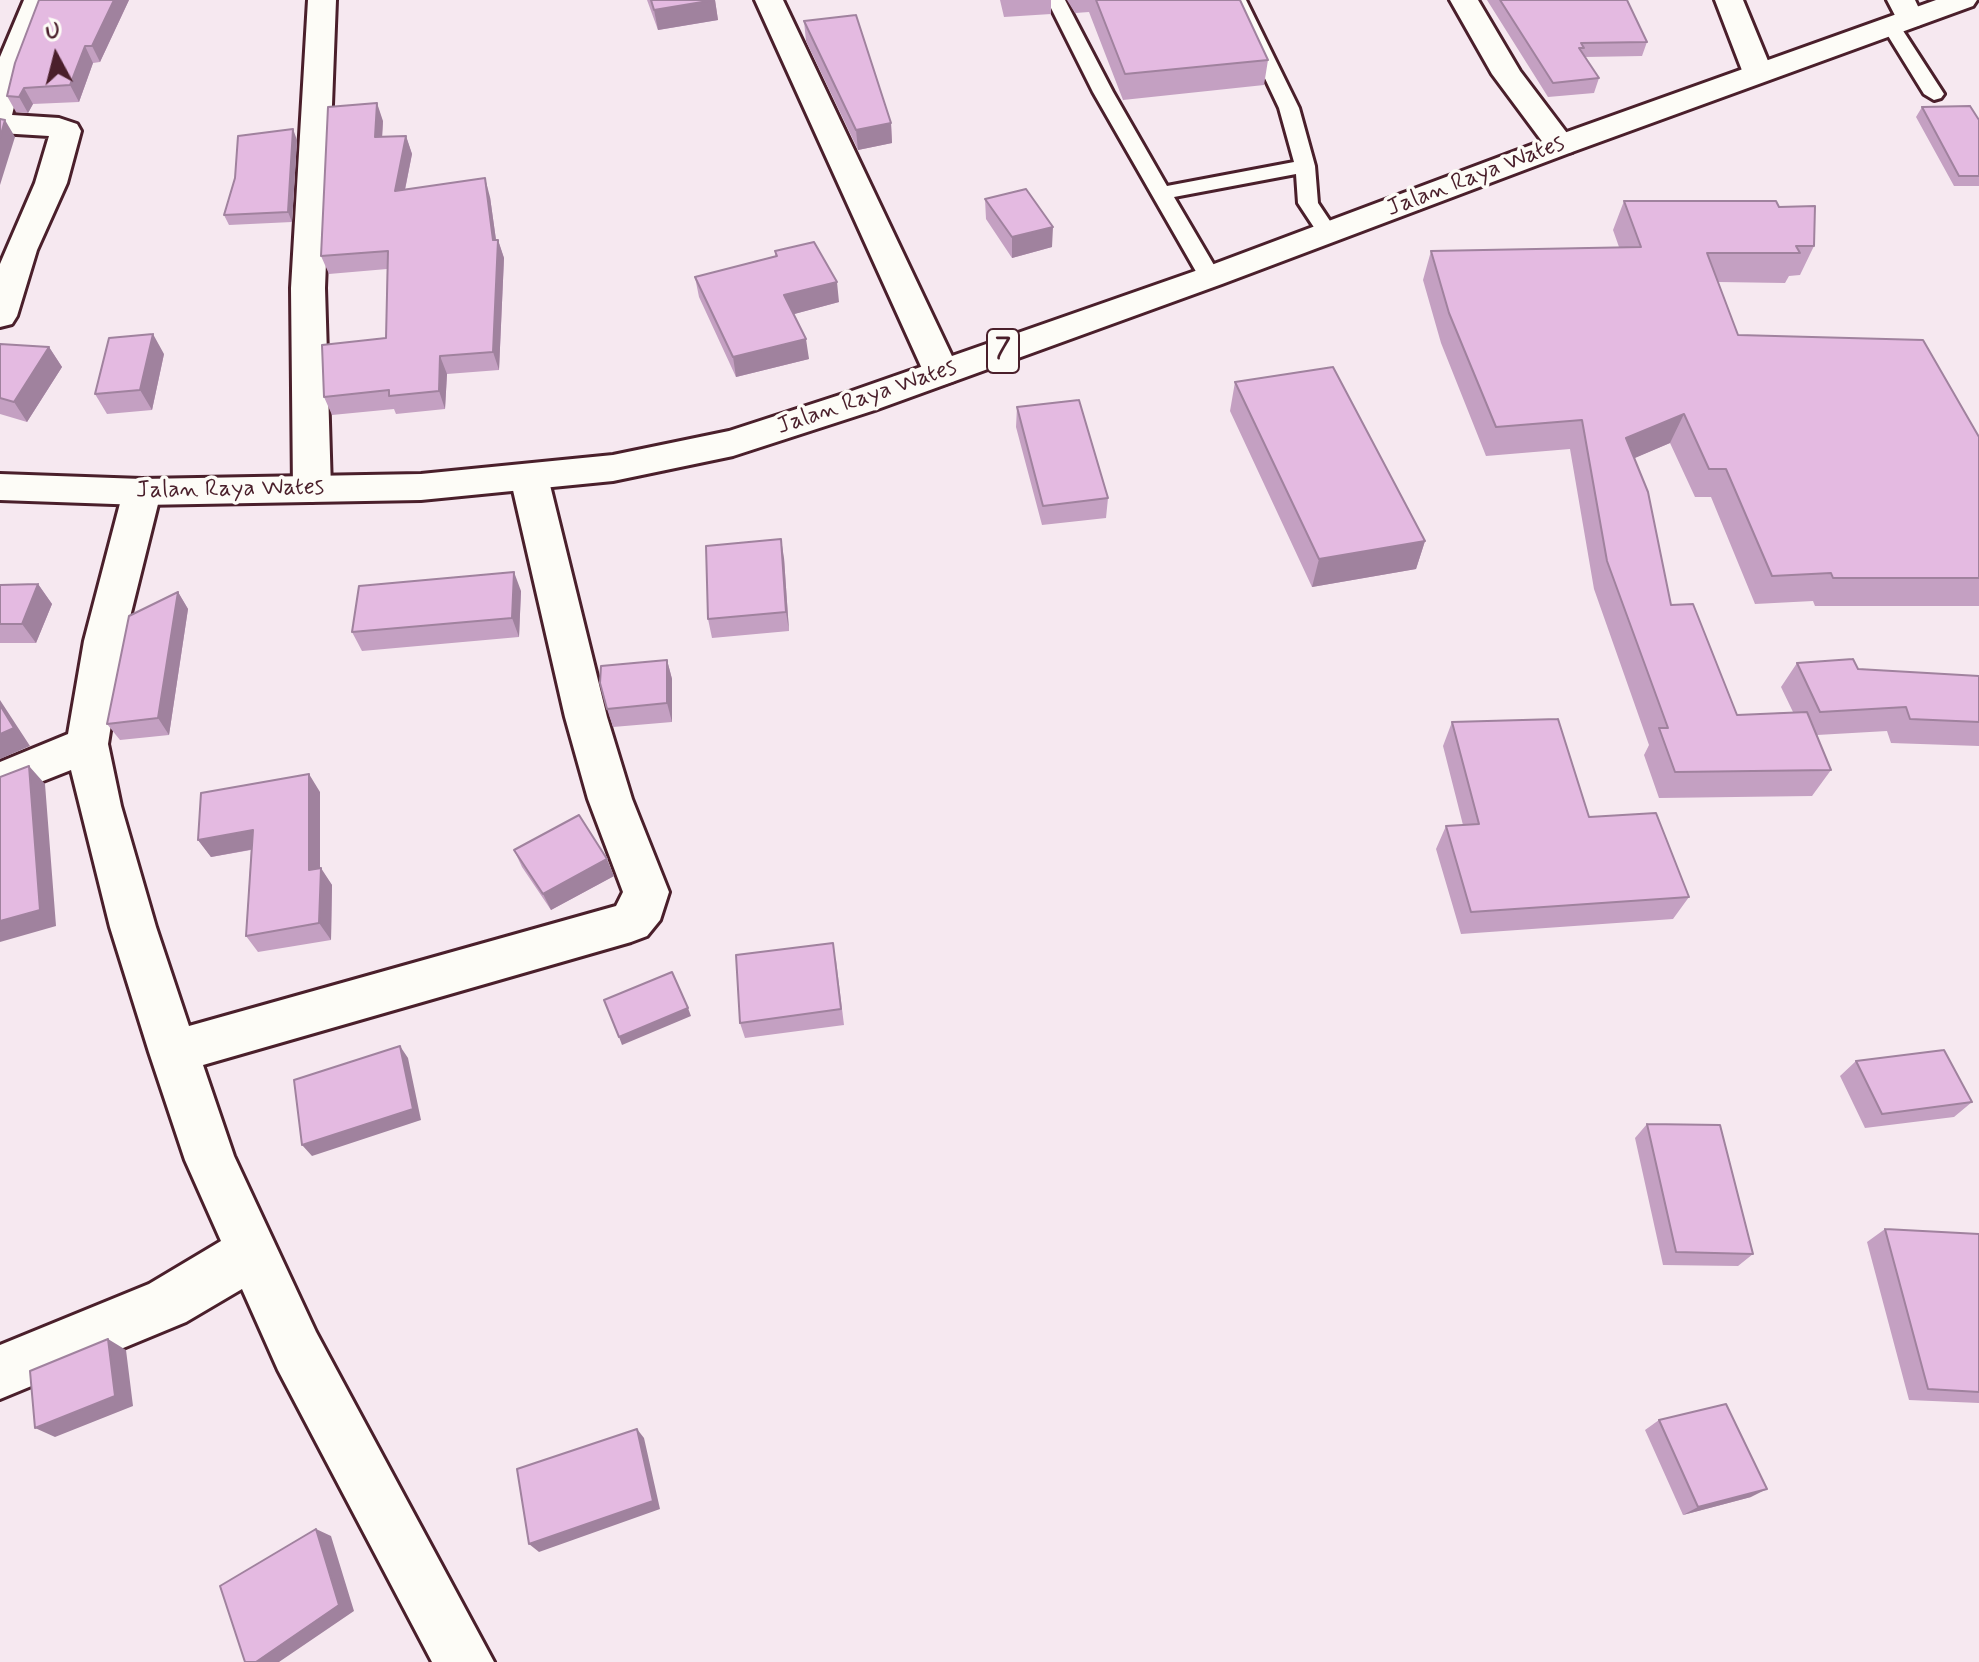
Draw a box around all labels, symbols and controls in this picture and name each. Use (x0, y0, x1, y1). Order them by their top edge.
north arrow (16, 16, 96, 96)
text: U (44, 17, 62, 47)
street label: Jalan Raya Wates (1383, 130, 1569, 224)
road number: 7 (987, 329, 1019, 373)
street label: Jalan Raya Wates (773, 354, 961, 442)
street label: Jalan Raya Wates (136, 474, 324, 506)

